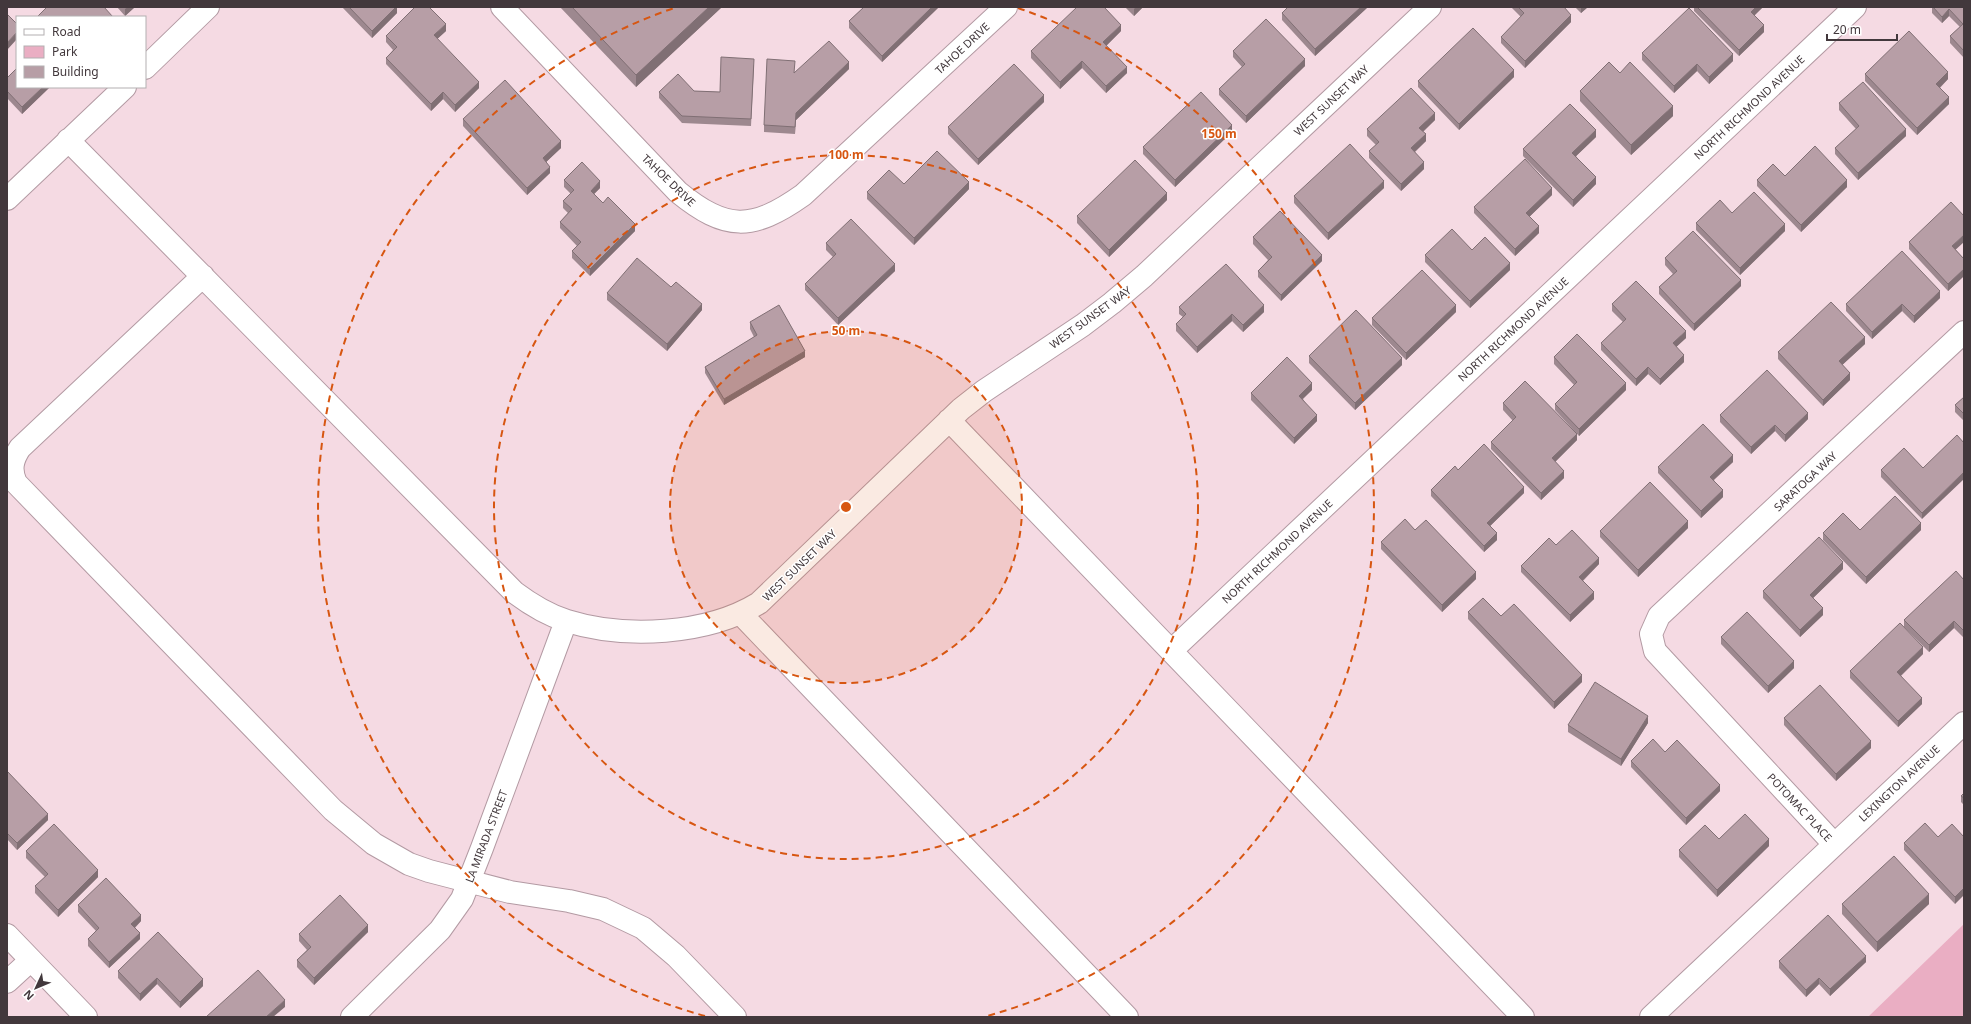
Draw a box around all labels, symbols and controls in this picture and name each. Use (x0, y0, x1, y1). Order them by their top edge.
legend (16, 16, 146, 88)
scale bar (1827, 16, 1897, 42)
street label: TAHOE DRIVE (931, 19, 993, 77)
text: 20 m (1833, 21, 1861, 38)
text: Road (52, 23, 81, 40)
text: Park (52, 43, 78, 60)
street label: NORTH RICHMOND AVENUE (1690, 52, 1808, 162)
street label: WEST SUNSET WAY (1290, 61, 1372, 139)
text: Building (52, 63, 99, 80)
text: 150 m (1201, 125, 1237, 142)
text: 100 m (828, 146, 864, 163)
street label: TAHOE DRIVE (639, 150, 699, 210)
street label: NORTH RICHMOND AVENUE (1454, 274, 1572, 384)
street label: WEST SUNSET WAY (1046, 282, 1134, 352)
text: 50 m (832, 322, 860, 339)
street label: SARATOGA WAY (1770, 447, 1840, 514)
street label: NORTH RICHMOND AVENUE (1218, 496, 1336, 606)
centre of rings (839, 500, 853, 514)
street label: WEST SUNSET WAY (759, 525, 840, 604)
street label: LEXINGTON AVENUE (1855, 741, 1943, 825)
street label: POTOMAC PLACE (1764, 770, 1836, 844)
street label: LA MIRADA STREET (461, 787, 511, 885)
north arrow (16, 968, 56, 1008)
text: N (20, 987, 37, 1004)

